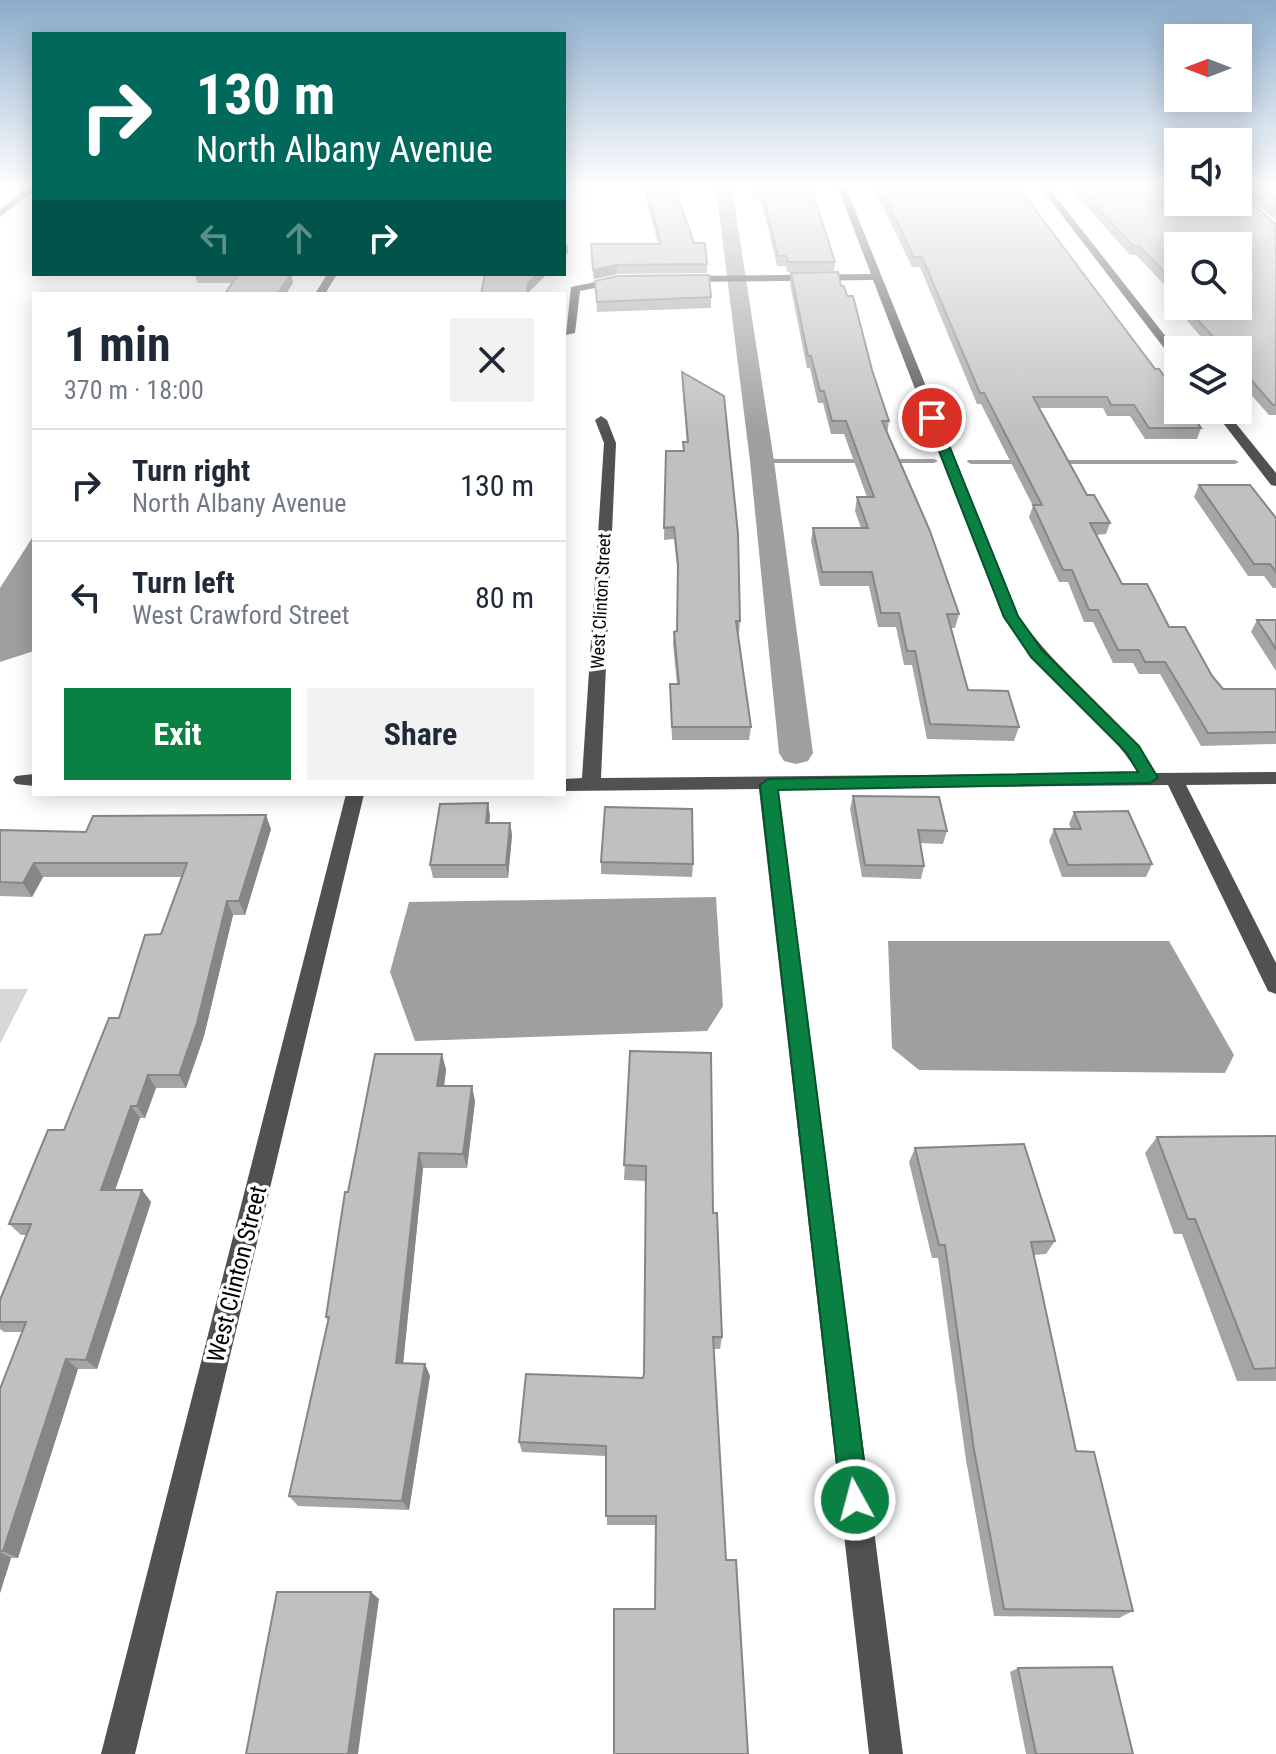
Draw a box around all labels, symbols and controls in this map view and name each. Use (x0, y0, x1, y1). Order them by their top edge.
north arrow (1164, 24, 1252, 112)
map controls (1164, 24, 1252, 424)
text: 130 m (196, 62, 335, 128)
icon: right (64, 64, 168, 168)
button: sound (1164, 128, 1252, 216)
text: North Albany Avenue (196, 129, 493, 171)
icon: left (193, 216, 237, 260)
icon: ahead (277, 216, 321, 260)
icon: right (361, 216, 405, 260)
button: search (1164, 232, 1252, 320)
text: 1 min (64, 316, 171, 373)
button: close (450, 318, 534, 402)
button: layers (1164, 336, 1252, 424)
text: 370 m · 18:00 (64, 375, 204, 405)
pin (898, 384, 966, 452)
icon: arrive (910, 396, 954, 440)
text: Turn right (132, 453, 250, 488)
icon: right (64, 463, 108, 507)
text: 130 m (460, 468, 534, 503)
text: North Albany Avenue (132, 488, 346, 518)
street label: West Clinton Street (586, 533, 615, 669)
text: Turn left (132, 565, 235, 600)
icon: left (64, 575, 108, 619)
text: 80 m (475, 580, 534, 615)
text: West Crawford Street (132, 600, 349, 630)
button: Exit (64, 688, 291, 780)
button: Share (307, 688, 534, 780)
street label: West Clinton Street (201, 1183, 273, 1365)
position arrow (813, 1458, 897, 1542)

